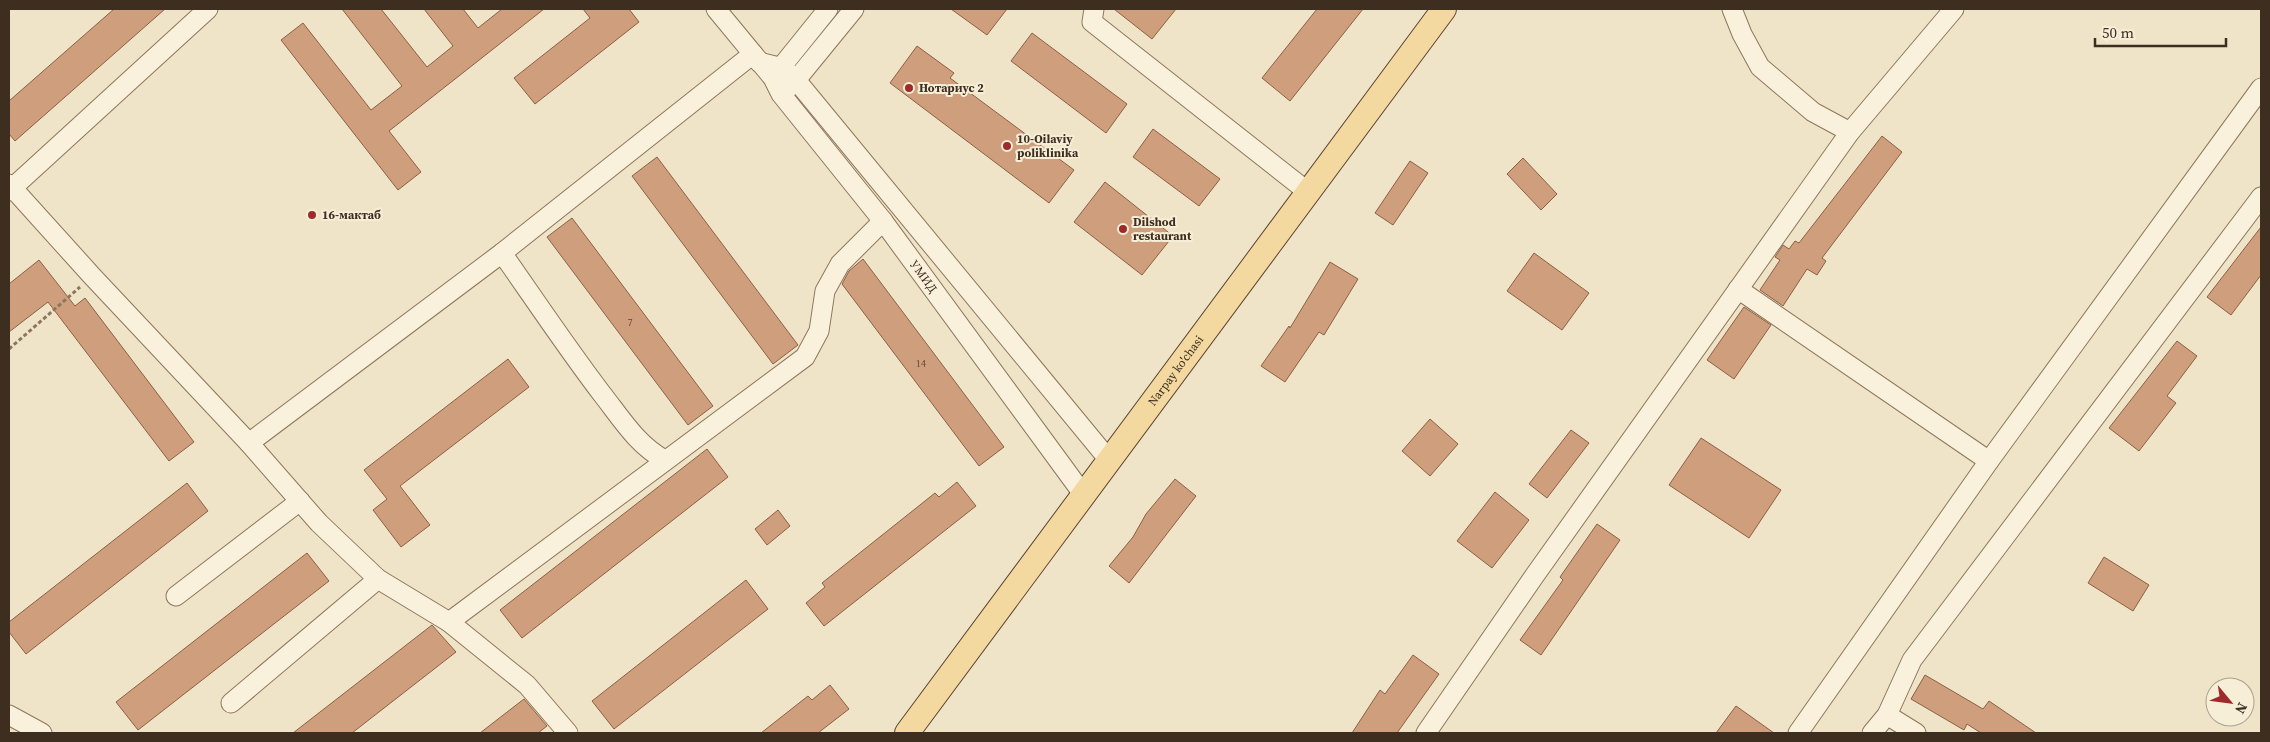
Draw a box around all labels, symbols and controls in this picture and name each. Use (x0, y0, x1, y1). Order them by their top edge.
scale bar (2095, 15, 2226, 47)
text: 50 m (2102, 22, 2134, 43)
place label: Нотариус 2 (919, 80, 984, 96)
marker: Нотариус 2 (903, 82, 915, 94)
place label: 10-Oilaviy poliklinika (1017, 131, 1079, 161)
marker: 10-Oilaviy poliklinika (1001, 140, 1013, 152)
place label: 16-мактаб (322, 207, 381, 223)
marker: 16-мактаб (306, 209, 318, 221)
place label: Dilshod restaurant (1133, 214, 1192, 244)
marker: Dilshod restaurant (1117, 223, 1129, 235)
street label: УМИД (906, 257, 941, 296)
house number: 7 (628, 316, 633, 329)
street label: Narpay ko'chasi (1144, 332, 1207, 409)
house number: 14 (916, 357, 926, 370)
north arrow (2205, 677, 2255, 727)
text: N (2230, 699, 2253, 718)

